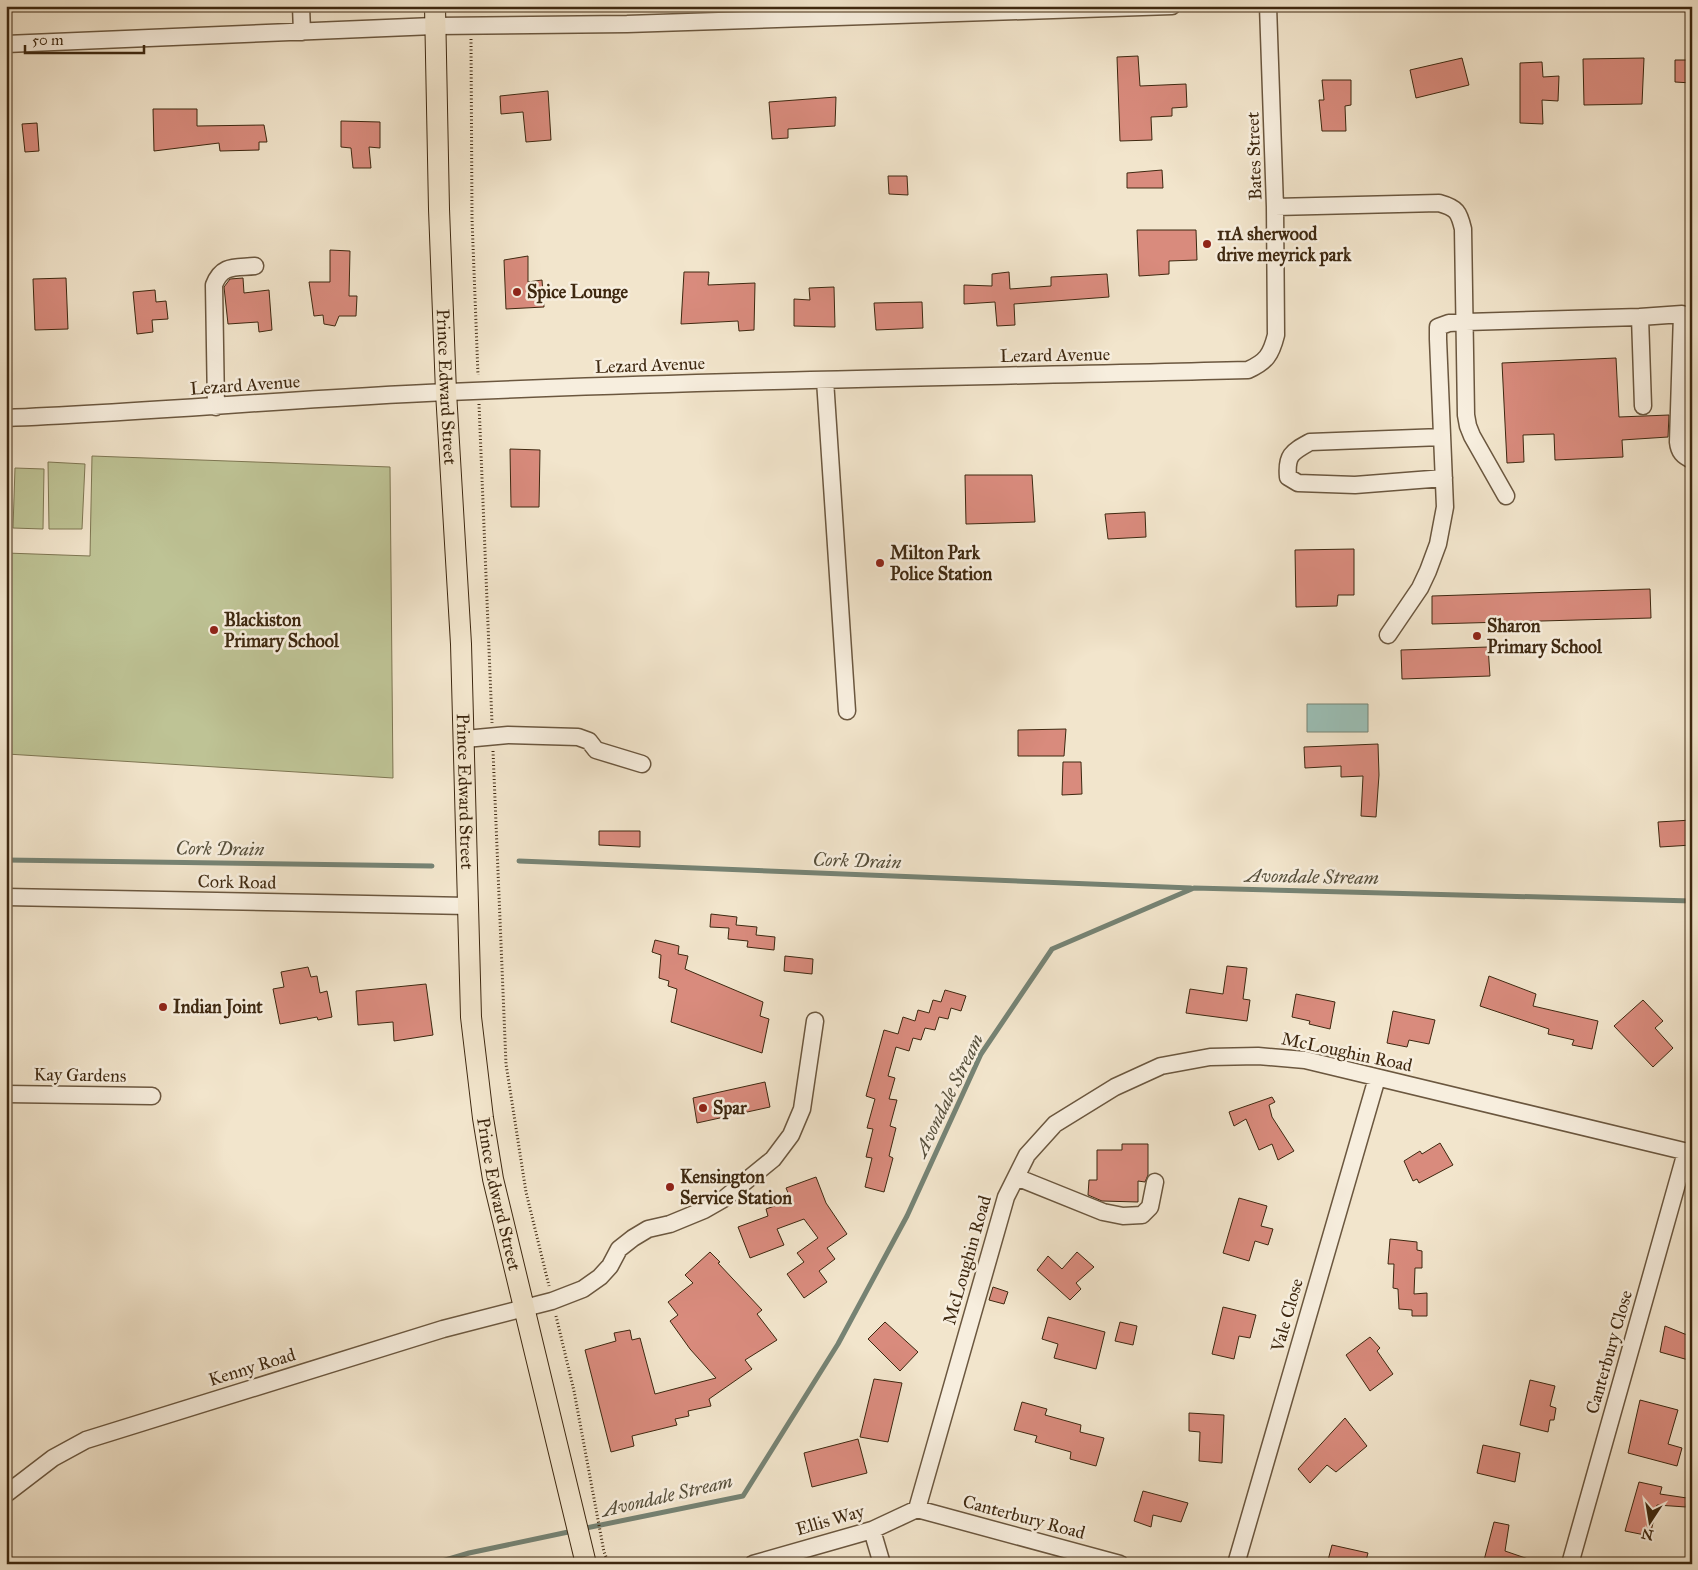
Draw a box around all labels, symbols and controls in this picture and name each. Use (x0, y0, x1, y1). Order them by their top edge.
scale bar (25, 22, 144, 54)
text: 50 m (32, 31, 64, 49)
street label: Bates Street (1241, 111, 1267, 201)
place label: 11A sherwood drive meyrick park (1217, 223, 1352, 267)
marker: 11A sherwood drive meyrick park (1201, 238, 1213, 250)
place label: Spice Lounge (527, 281, 628, 304)
marker: Spice Lounge (511, 286, 523, 298)
street label: Prince Edward Street (432, 308, 461, 466)
street label: Lezard Avenue (1000, 343, 1110, 367)
street label: Lezard Avenue (594, 352, 706, 378)
street label: Lezard Avenue (189, 370, 301, 400)
place label: Milton Park Police Station (890, 542, 992, 585)
marker: Milton Park Police Station (874, 557, 886, 569)
place label: Blackiston Primary School (224, 609, 340, 653)
place label: Sharon Primary School (1487, 615, 1603, 659)
marker: Blackiston Primary School (208, 624, 220, 636)
marker: Sharon Primary School (1471, 630, 1483, 642)
street label: Prince Edward Street (452, 713, 478, 870)
water label: Cork Drain (175, 836, 265, 861)
water label: Cork Drain (812, 847, 902, 874)
water label: Avondale Stream (1243, 864, 1379, 889)
street label: Cork Road (198, 870, 276, 894)
place label: Indian Joint (173, 996, 263, 1019)
marker: Indian Joint (157, 1001, 169, 1013)
street label: McLoughin Road (1279, 1027, 1414, 1078)
water label: Avondale Stream (908, 1030, 988, 1162)
street label: Kay Gardens (33, 1063, 127, 1087)
place label: Spar (713, 1097, 748, 1120)
marker: Spar (697, 1102, 709, 1114)
street label: Prince Edward Street (472, 1116, 526, 1273)
place label: Kensington Service Station (680, 1166, 792, 1209)
marker: Kensington Service Station (664, 1181, 676, 1193)
street label: McLoughin Road (938, 1193, 997, 1327)
street label: Vale Close (1266, 1276, 1308, 1355)
street label: Canterbury Close (1581, 1288, 1637, 1416)
street label: Kenny Road (206, 1343, 298, 1391)
water label: Avondale Stream (597, 1469, 735, 1522)
street label: Canterbury Road (960, 1490, 1088, 1544)
north arrow (1626, 1498, 1676, 1548)
street label: Ellis Way (793, 1500, 867, 1540)
text: N (1640, 1525, 1655, 1544)

